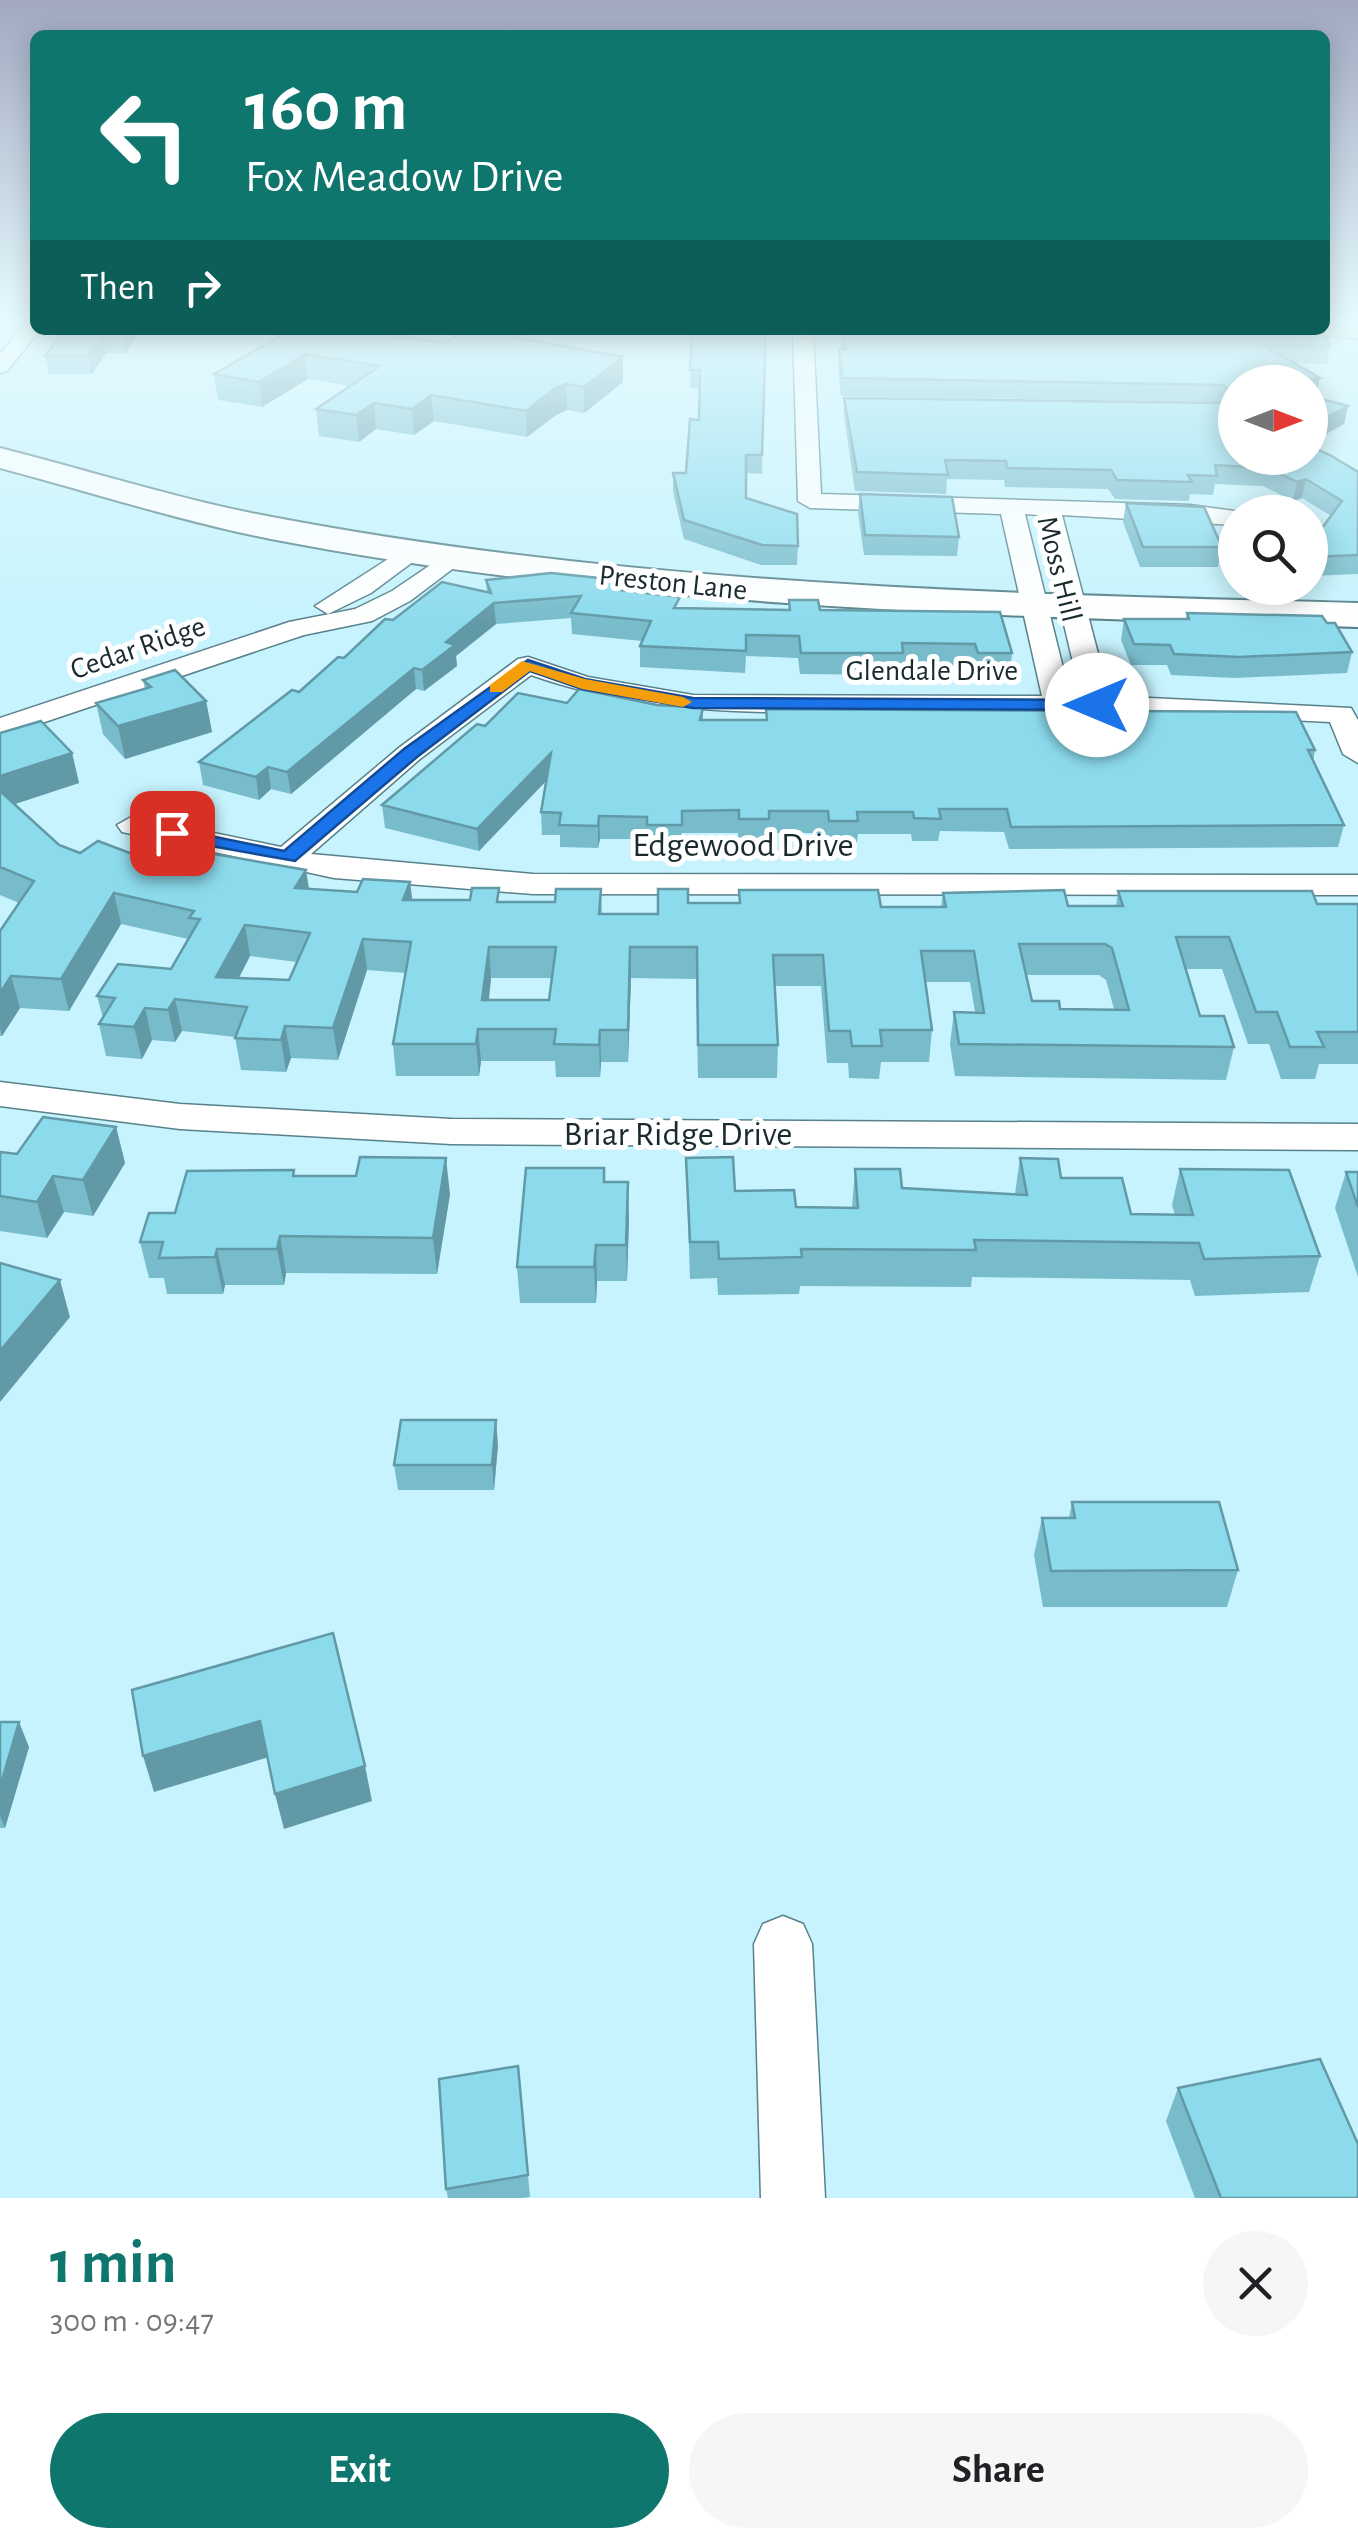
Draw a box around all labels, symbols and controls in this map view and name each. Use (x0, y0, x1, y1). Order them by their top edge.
icon: left (80, 70, 210, 200)
text: 160 m (245, 73, 408, 143)
text: Fox Meadow Drive (245, 155, 564, 200)
icon: right (175, 260, 230, 315)
text: Then (80, 269, 155, 307)
north arrow (1218, 365, 1328, 475)
map controls (1218, 365, 1328, 605)
button: search (1218, 495, 1328, 605)
street label: Moss Hill (1031, 513, 1087, 625)
street label: Preston Lane (597, 560, 749, 606)
street label: Cedar Ridge (67, 611, 209, 685)
position arrow (1045, 653, 1149, 757)
street label: Glendale Drive (846, 656, 1018, 686)
pin (130, 791, 215, 876)
icon: arrive (145, 806, 200, 861)
street label: Edgewood Drive (632, 828, 854, 863)
street label: Briar Ridge Drive (564, 1117, 792, 1152)
button: close (1203, 2231, 1308, 2336)
text: 1 min (50, 2234, 176, 2294)
text: 300 m · 09:47 (50, 2305, 214, 2337)
button: Exit (50, 2413, 669, 2528)
button: Share (689, 2413, 1308, 2528)

